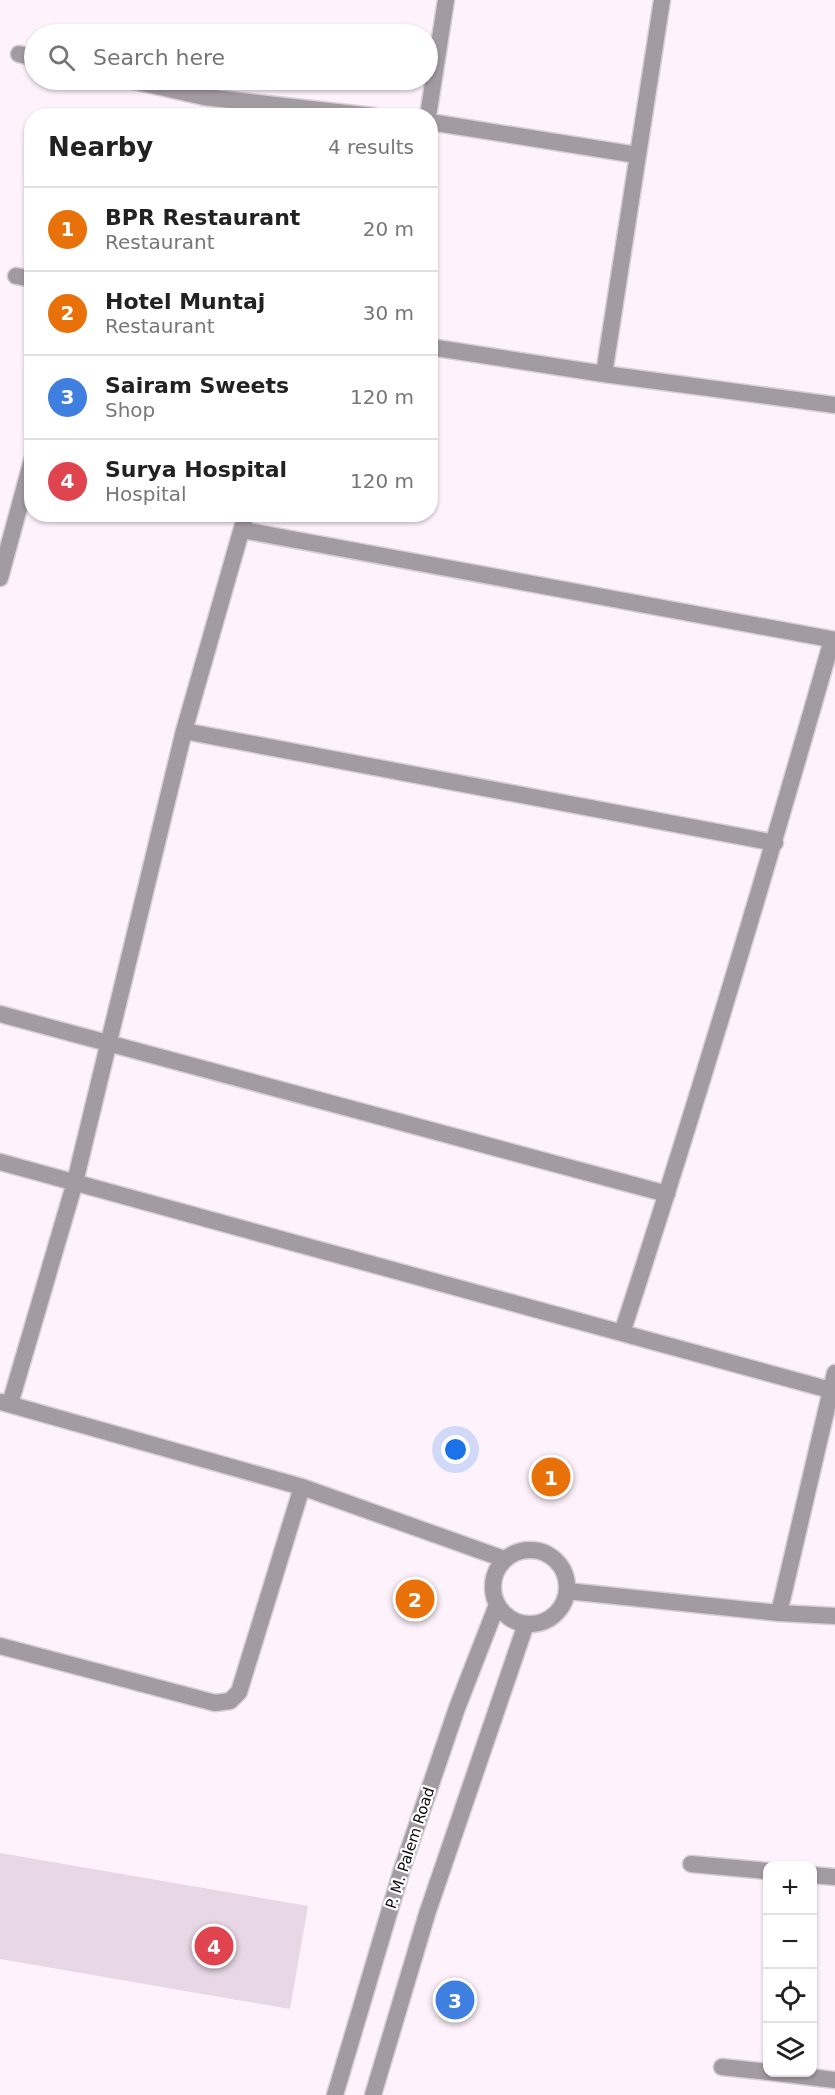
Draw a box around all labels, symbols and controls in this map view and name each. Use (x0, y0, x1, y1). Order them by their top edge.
search box (24, 24, 438, 90)
icon: search (45, 41, 78, 74)
text: Search here (93, 45, 225, 70)
text: Nearby (48, 132, 153, 162)
text: 4 results (328, 135, 414, 159)
text: BPR Restaurant (105, 205, 300, 230)
text: 1 (61, 217, 74, 241)
text: 20 m (363, 217, 414, 241)
text: Restaurant (105, 230, 215, 254)
text: Hotel Muntaj (105, 289, 265, 314)
text: 2 (61, 301, 74, 325)
text: 30 m (363, 301, 414, 325)
text: Restaurant (105, 314, 215, 338)
text: Sairam Sweets (105, 373, 289, 398)
text: 3 (61, 385, 74, 409)
text: 120 m (350, 385, 414, 409)
text: Shop (105, 398, 155, 422)
text: Surya Hospital (105, 457, 287, 482)
text: 4 (61, 469, 74, 493)
text: 120 m (350, 469, 414, 493)
text: Hospital (105, 482, 187, 506)
your location (441, 1435, 470, 1464)
pin: 1 (532, 1454, 570, 1500)
pin: 2 (396, 1576, 434, 1622)
street label: P. M. Palem Road (382, 1785, 438, 1911)
map controls (763, 1861, 817, 2077)
button: + (763, 1861, 817, 1915)
button: − (763, 1915, 817, 1969)
pin: 4 (194, 1924, 234, 1968)
button: locate (763, 1969, 817, 2023)
pin: 3 (436, 1978, 474, 2022)
button: layers (763, 2023, 817, 2077)

